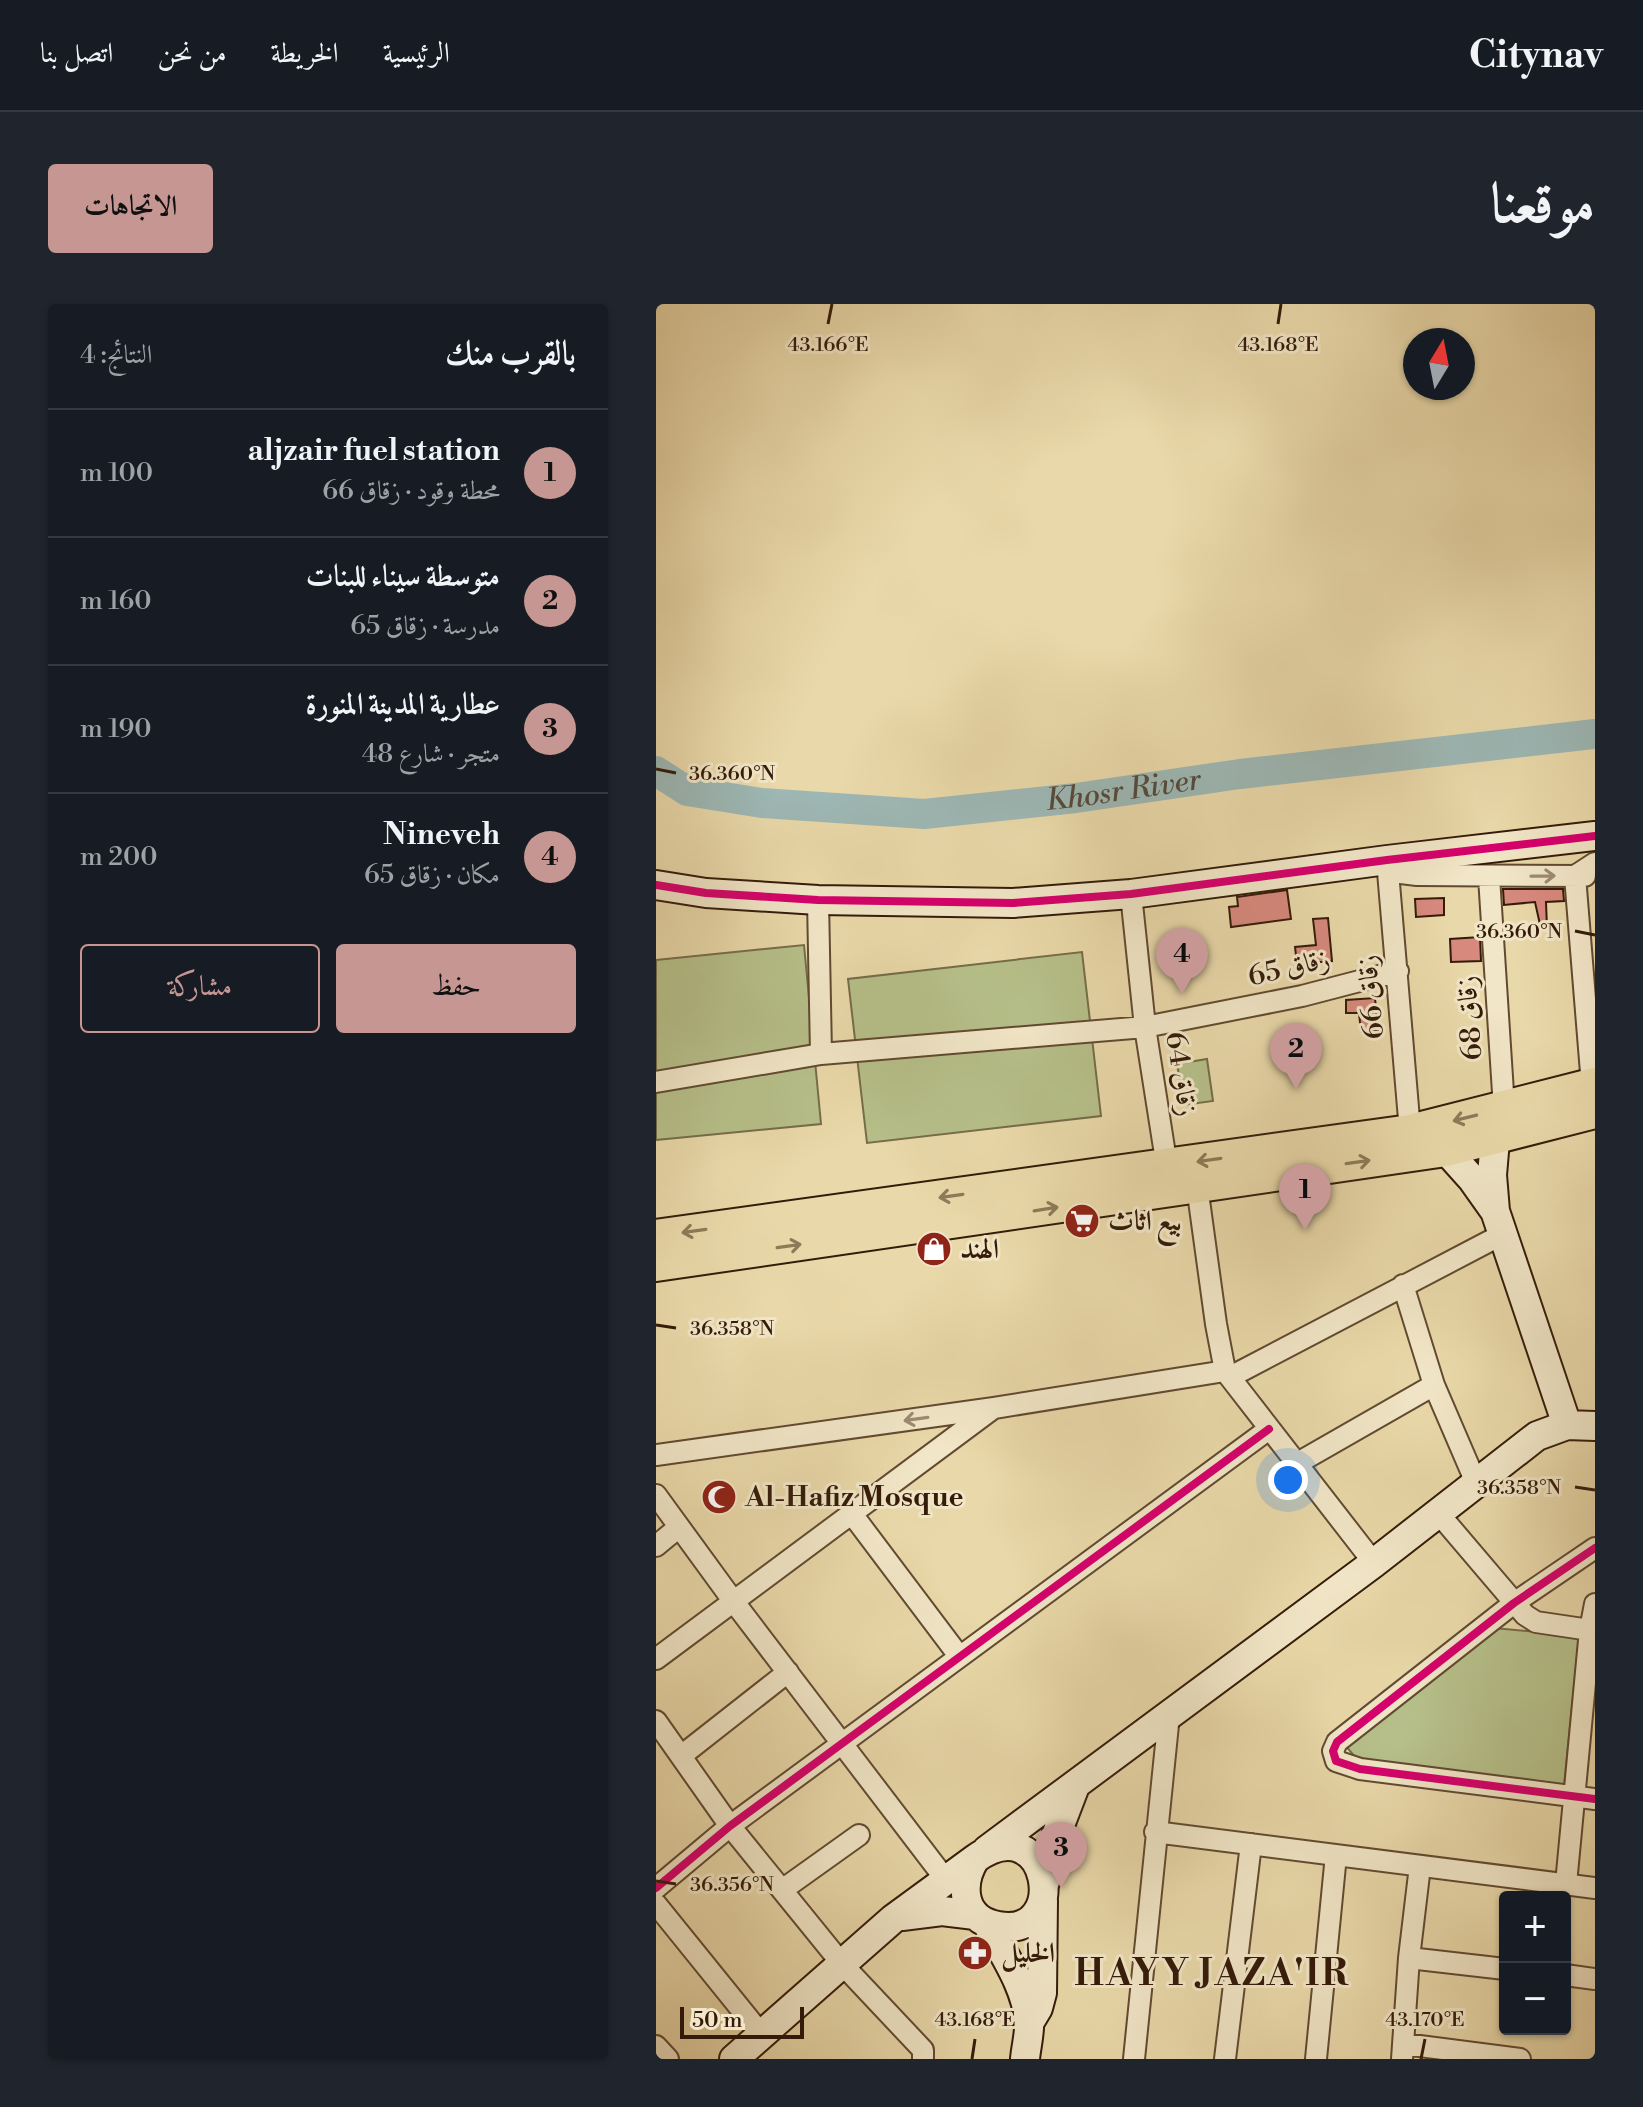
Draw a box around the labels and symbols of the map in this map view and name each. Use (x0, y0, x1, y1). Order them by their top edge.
north arrow (1403, 328, 1475, 400)
text: 43.166°E (788, 333, 869, 358)
text: 43.168°E (1237, 333, 1319, 358)
water label: Khosr River (1044, 761, 1205, 820)
text: 36.360°N (689, 762, 775, 787)
one-way arrow (1529, 868, 1556, 884)
text: 36.360°N (1476, 920, 1562, 945)
pin: 4 (1156, 928, 1208, 994)
street label: زقاق 65 (1244, 942, 1334, 994)
street label: زقاق 66 (1350, 953, 1392, 1041)
street label: زقاق 68 (1450, 974, 1490, 1062)
pin: 2 (1270, 1023, 1322, 1089)
street label: زقاق 64 (1157, 1029, 1205, 1119)
one-way arrow (1453, 1111, 1479, 1126)
one-way arrow (1197, 1153, 1222, 1168)
one-way arrow (1345, 1154, 1371, 1169)
pin: 1 (1279, 1164, 1331, 1230)
one-way arrow (939, 1189, 965, 1204)
one-way arrow (1033, 1200, 1058, 1215)
supermarket icon: بيع اثاث (1063, 1202, 1101, 1240)
place label: بيع اثاث (1108, 1204, 1182, 1247)
one-way arrow (682, 1224, 707, 1239)
shop icon: الهند (915, 1230, 953, 1268)
place label: الهند (960, 1232, 999, 1267)
one-way arrow (776, 1238, 801, 1253)
text: 36.358°N (690, 1317, 774, 1342)
one-way arrow (904, 1412, 930, 1427)
your location (1268, 1460, 1308, 1500)
text: 36.358°N (1477, 1476, 1561, 1501)
mosque icon: Al-Hafiz Mosque (700, 1478, 738, 1516)
place label: Al-Hafiz Mosque (744, 1480, 964, 1515)
pin: 3 (1035, 1822, 1087, 1888)
text: 36.356°N (690, 1873, 774, 1898)
pharmacy icon: الخليل (956, 1934, 994, 1972)
place label: الخليل (1001, 1936, 1055, 1972)
district label: HAYY JAZA'IR (1074, 1952, 1350, 1997)
scale bar (680, 2003, 804, 2039)
text: 43.168°E (934, 2008, 1016, 2033)
text: 43.170°E (1385, 2008, 1465, 2033)

